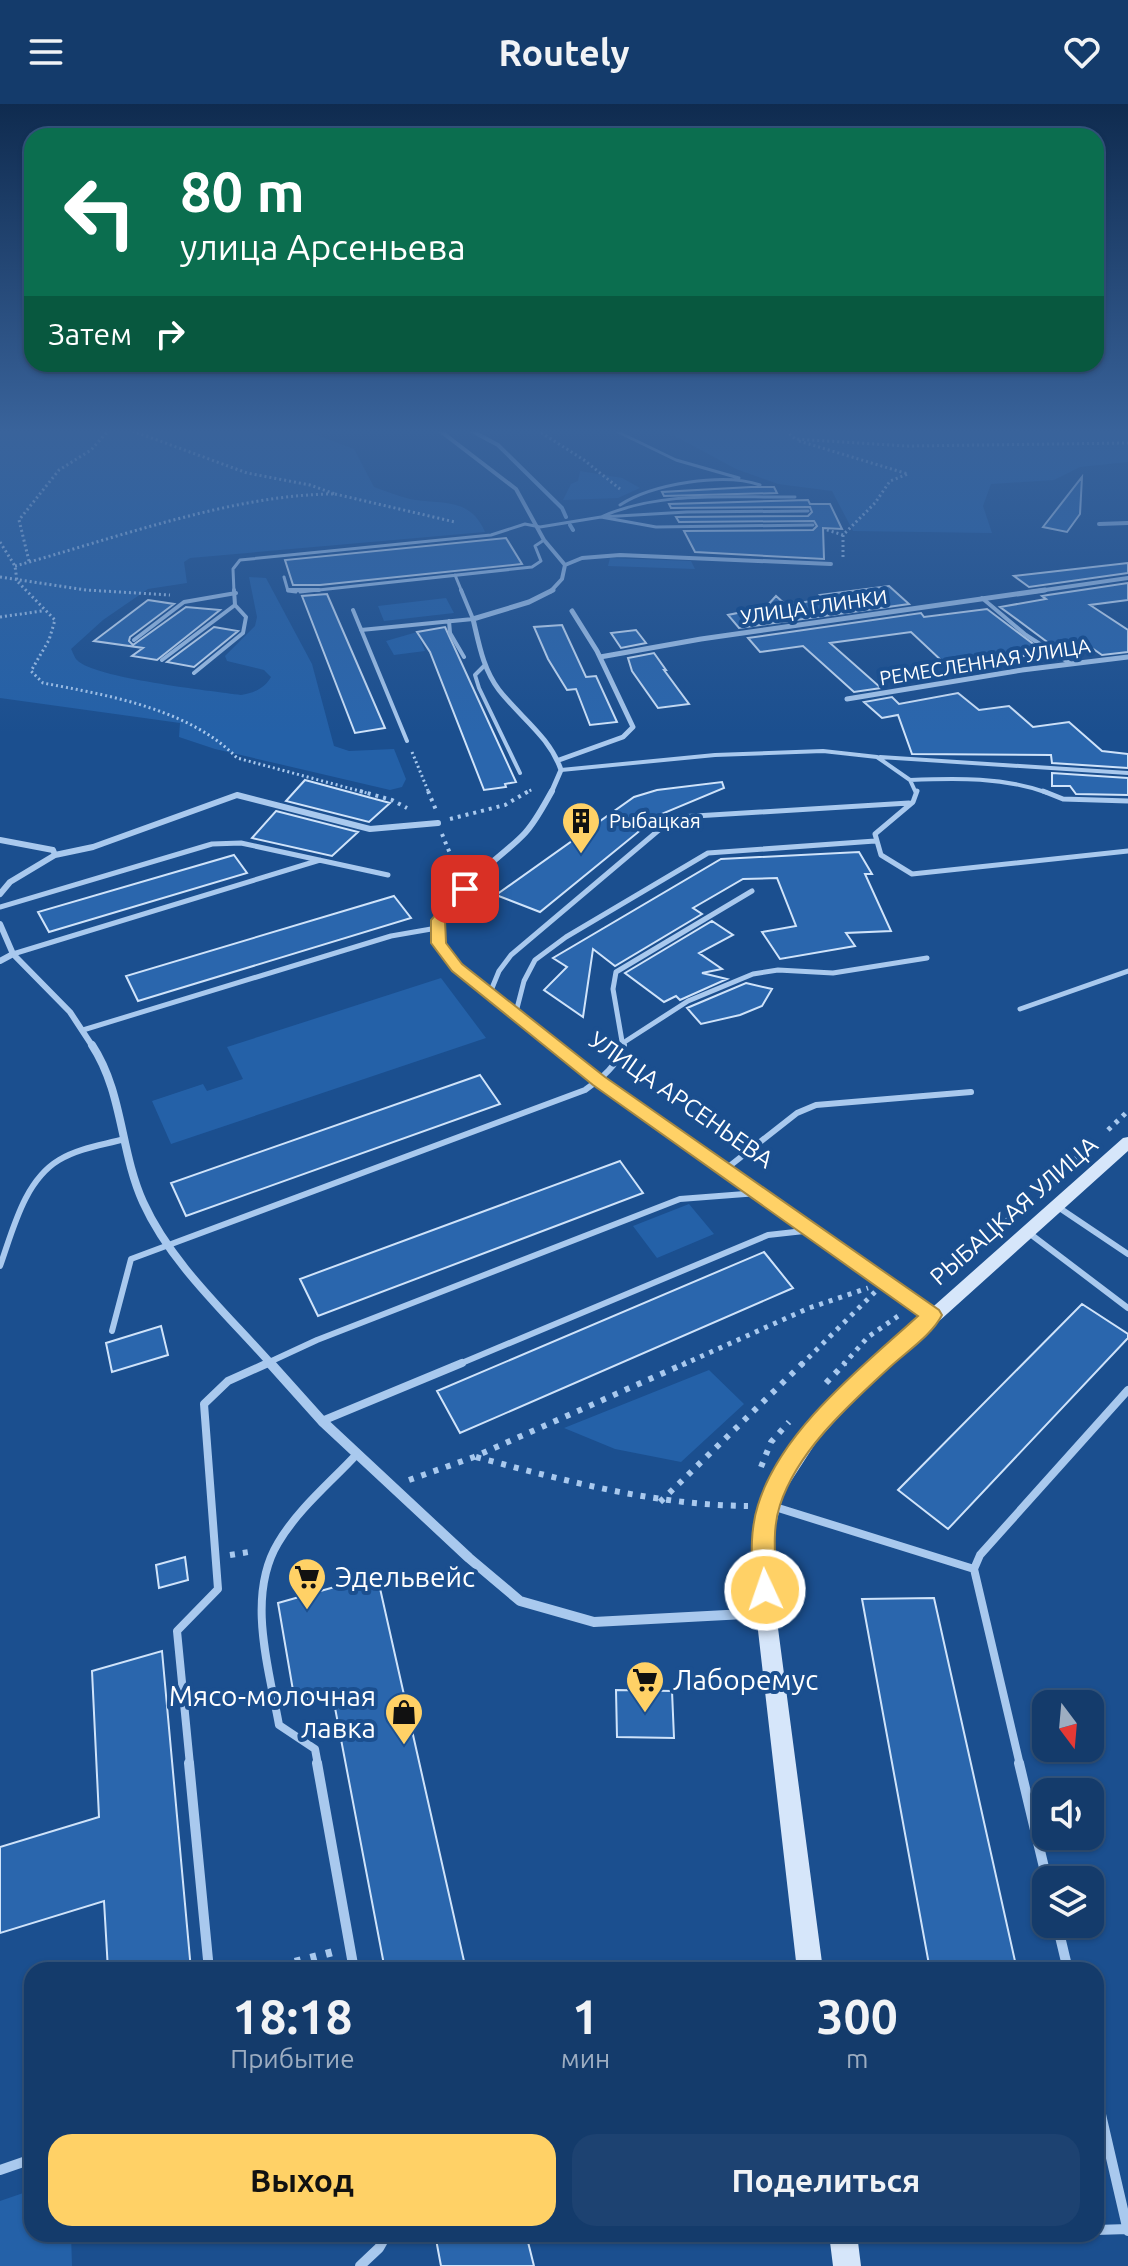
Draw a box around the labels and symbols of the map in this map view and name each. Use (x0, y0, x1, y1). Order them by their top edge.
street label: УЛИЦА ГЛИНКИ (739, 585, 889, 628)
street label: РЕМЕСЛЕННАЯ УЛИЦА (878, 633, 1092, 690)
building icon: Рыбацкая (560, 800, 602, 855)
place label: Рыбацкая (609, 809, 701, 832)
pin (431, 855, 499, 923)
street label: УЛИЦА АРСЕНЬЕВА (584, 1026, 779, 1173)
street label: РЫБАЦКАЯ УЛИЦА (925, 1130, 1103, 1291)
position arrow (723, 1548, 807, 1632)
supermarket icon: Эдельвейс (286, 1556, 328, 1611)
place label: Эдельвейс (335, 1561, 475, 1592)
supermarket icon: Лаборемус (624, 1659, 666, 1714)
place label: Лаборемус (673, 1664, 818, 1695)
place label: Мясо-молочная лавка (169, 1680, 376, 1743)
north arrow (1032, 1690, 1104, 1762)
shop icon: Мясо-молочная лавка (383, 1691, 425, 1746)

